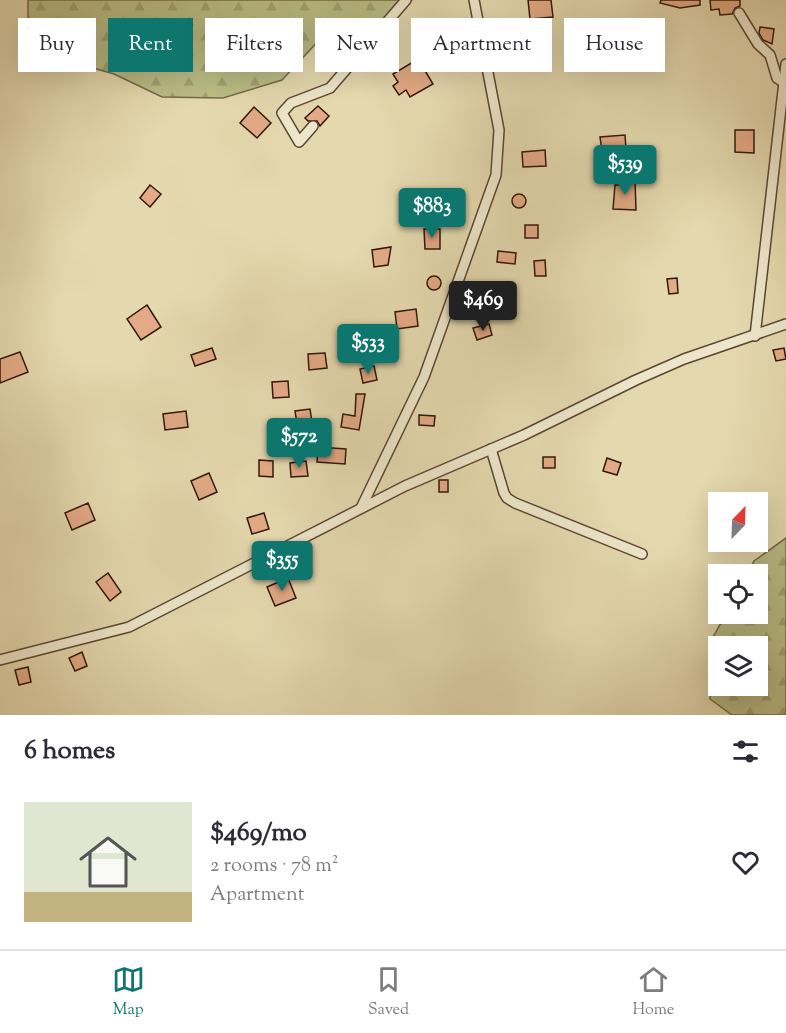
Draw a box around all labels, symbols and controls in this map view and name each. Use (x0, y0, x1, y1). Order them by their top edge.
chip: Buy (18, 18, 96, 72)
chip: Rent (108, 18, 193, 72)
chip: Filters (205, 18, 303, 72)
chip: New (315, 18, 399, 72)
chip: Apartment (411, 18, 552, 72)
chip: House (564, 18, 665, 72)
pin: $539 (589, 145, 661, 196)
text: $539 (607, 150, 643, 179)
pin: $883 (396, 188, 468, 239)
text: $883 (413, 193, 451, 222)
pin: $469 (447, 281, 519, 332)
text: $469 (463, 286, 503, 315)
pin: $533 (332, 324, 404, 375)
text: $533 (351, 329, 385, 358)
pin: $572 (263, 418, 335, 469)
text: $572 (281, 423, 317, 452)
north arrow (708, 492, 768, 552)
map controls (708, 492, 768, 696)
pin: $355 (246, 541, 318, 592)
text: $355 (266, 546, 298, 575)
button: locate (708, 564, 768, 624)
button: layers (708, 636, 768, 696)
text: 6 homes (24, 733, 115, 770)
icon: filters (729, 735, 762, 768)
text: $469/mo (210, 815, 307, 852)
icon: home (72, 826, 144, 898)
icon: heart (729, 846, 762, 879)
text: 2 rooms · 78 m² (210, 852, 339, 881)
text: Apartment (210, 881, 305, 910)
tab: Map (112, 963, 145, 1022)
tab: Saved (368, 963, 409, 1022)
tab: Home (632, 963, 674, 1022)

